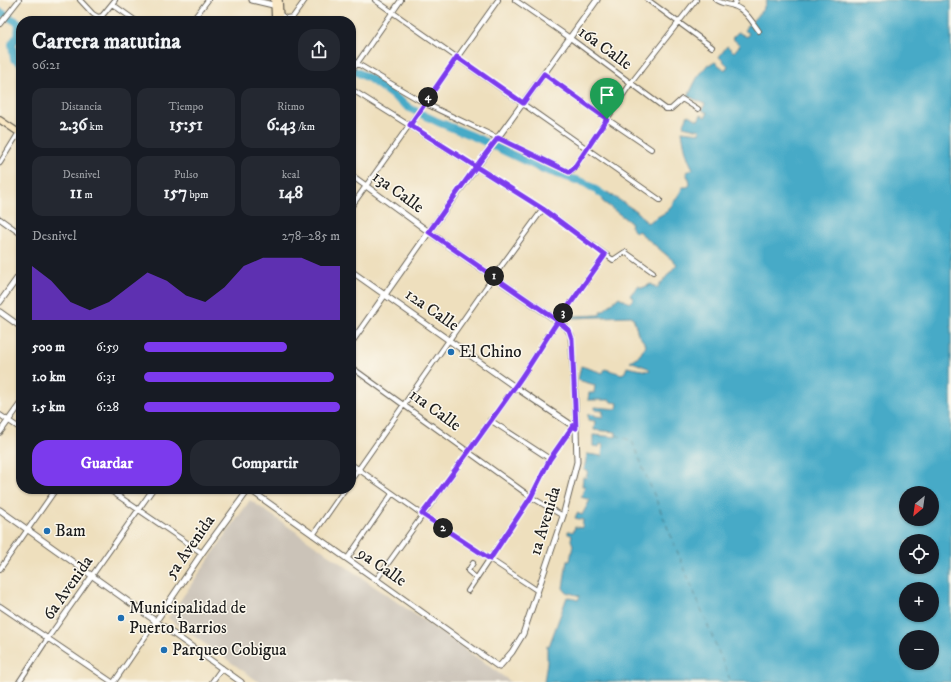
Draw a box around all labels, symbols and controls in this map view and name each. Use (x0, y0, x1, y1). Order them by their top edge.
street label: 16a Calle (574, 21, 636, 75)
text: Carrera matutina (32, 28, 181, 55)
button: share (298, 29, 340, 71)
text: 06:21 (32, 57, 60, 73)
pin (590, 78, 624, 119)
icon: arrive (596, 84, 618, 106)
pin: 4 (418, 87, 438, 107)
text: 4 (425, 90, 431, 104)
text: Distancia (61, 100, 102, 114)
text: Tiempo (169, 100, 203, 114)
text: Ritmo (277, 100, 304, 114)
text: 2.36 (59, 114, 87, 136)
text: 15:51 (169, 114, 203, 136)
text: 6:43 (266, 114, 296, 136)
text: km (87, 120, 103, 134)
text: /km (296, 120, 315, 134)
street label: 13a Calle (368, 166, 428, 218)
text: Desnivel (62, 168, 100, 182)
text: Pulso (174, 168, 198, 182)
text: kcal (282, 168, 300, 182)
text: 11 (70, 182, 82, 204)
text: 157 (164, 182, 187, 204)
text: 148 (278, 182, 303, 204)
text: m (82, 188, 93, 202)
text: bpm (187, 188, 208, 202)
text: Desnivel (32, 228, 77, 244)
text: 278–285 m (282, 228, 340, 244)
pin: 1 (484, 266, 504, 286)
text: 1 (492, 269, 496, 283)
street label: 12a Calle (401, 283, 463, 337)
pin: 3 (553, 303, 573, 323)
text: 3 (561, 306, 565, 320)
text: 500 m (32, 339, 65, 355)
text: 6:59 (96, 339, 119, 355)
place label: El Chino (459, 341, 521, 363)
marker: El Chino (446, 347, 456, 357)
text: 1.0 km (32, 369, 66, 385)
text: 6:31 (96, 369, 116, 385)
street label: 11a Calle (405, 384, 465, 436)
text: 1.5 km (32, 399, 65, 415)
text: 6:28 (96, 399, 119, 415)
button: Guardar (32, 440, 182, 486)
button: Compartir (190, 440, 340, 486)
street label: 1a Avenida (524, 483, 566, 558)
north arrow (899, 486, 939, 526)
map controls (899, 486, 939, 670)
street label: 5a Avenida (160, 510, 220, 583)
pin: 2 (433, 518, 453, 538)
place label: Bam (55, 520, 86, 542)
text: 2 (440, 521, 446, 535)
marker: Bam (42, 526, 52, 536)
button: locate (899, 534, 939, 574)
street label: 9a Calle (352, 542, 411, 592)
street label: 6a Avenida (38, 551, 99, 624)
button: + (899, 582, 939, 622)
place label: Municipalidad de Puerto Barrios (129, 597, 246, 639)
marker: Municipalidad de Puerto Barrios (116, 613, 126, 623)
button: − (899, 630, 939, 670)
place label: Parqueo Cobigua (172, 639, 287, 661)
marker: Parqueo Cobigua (159, 645, 169, 655)

